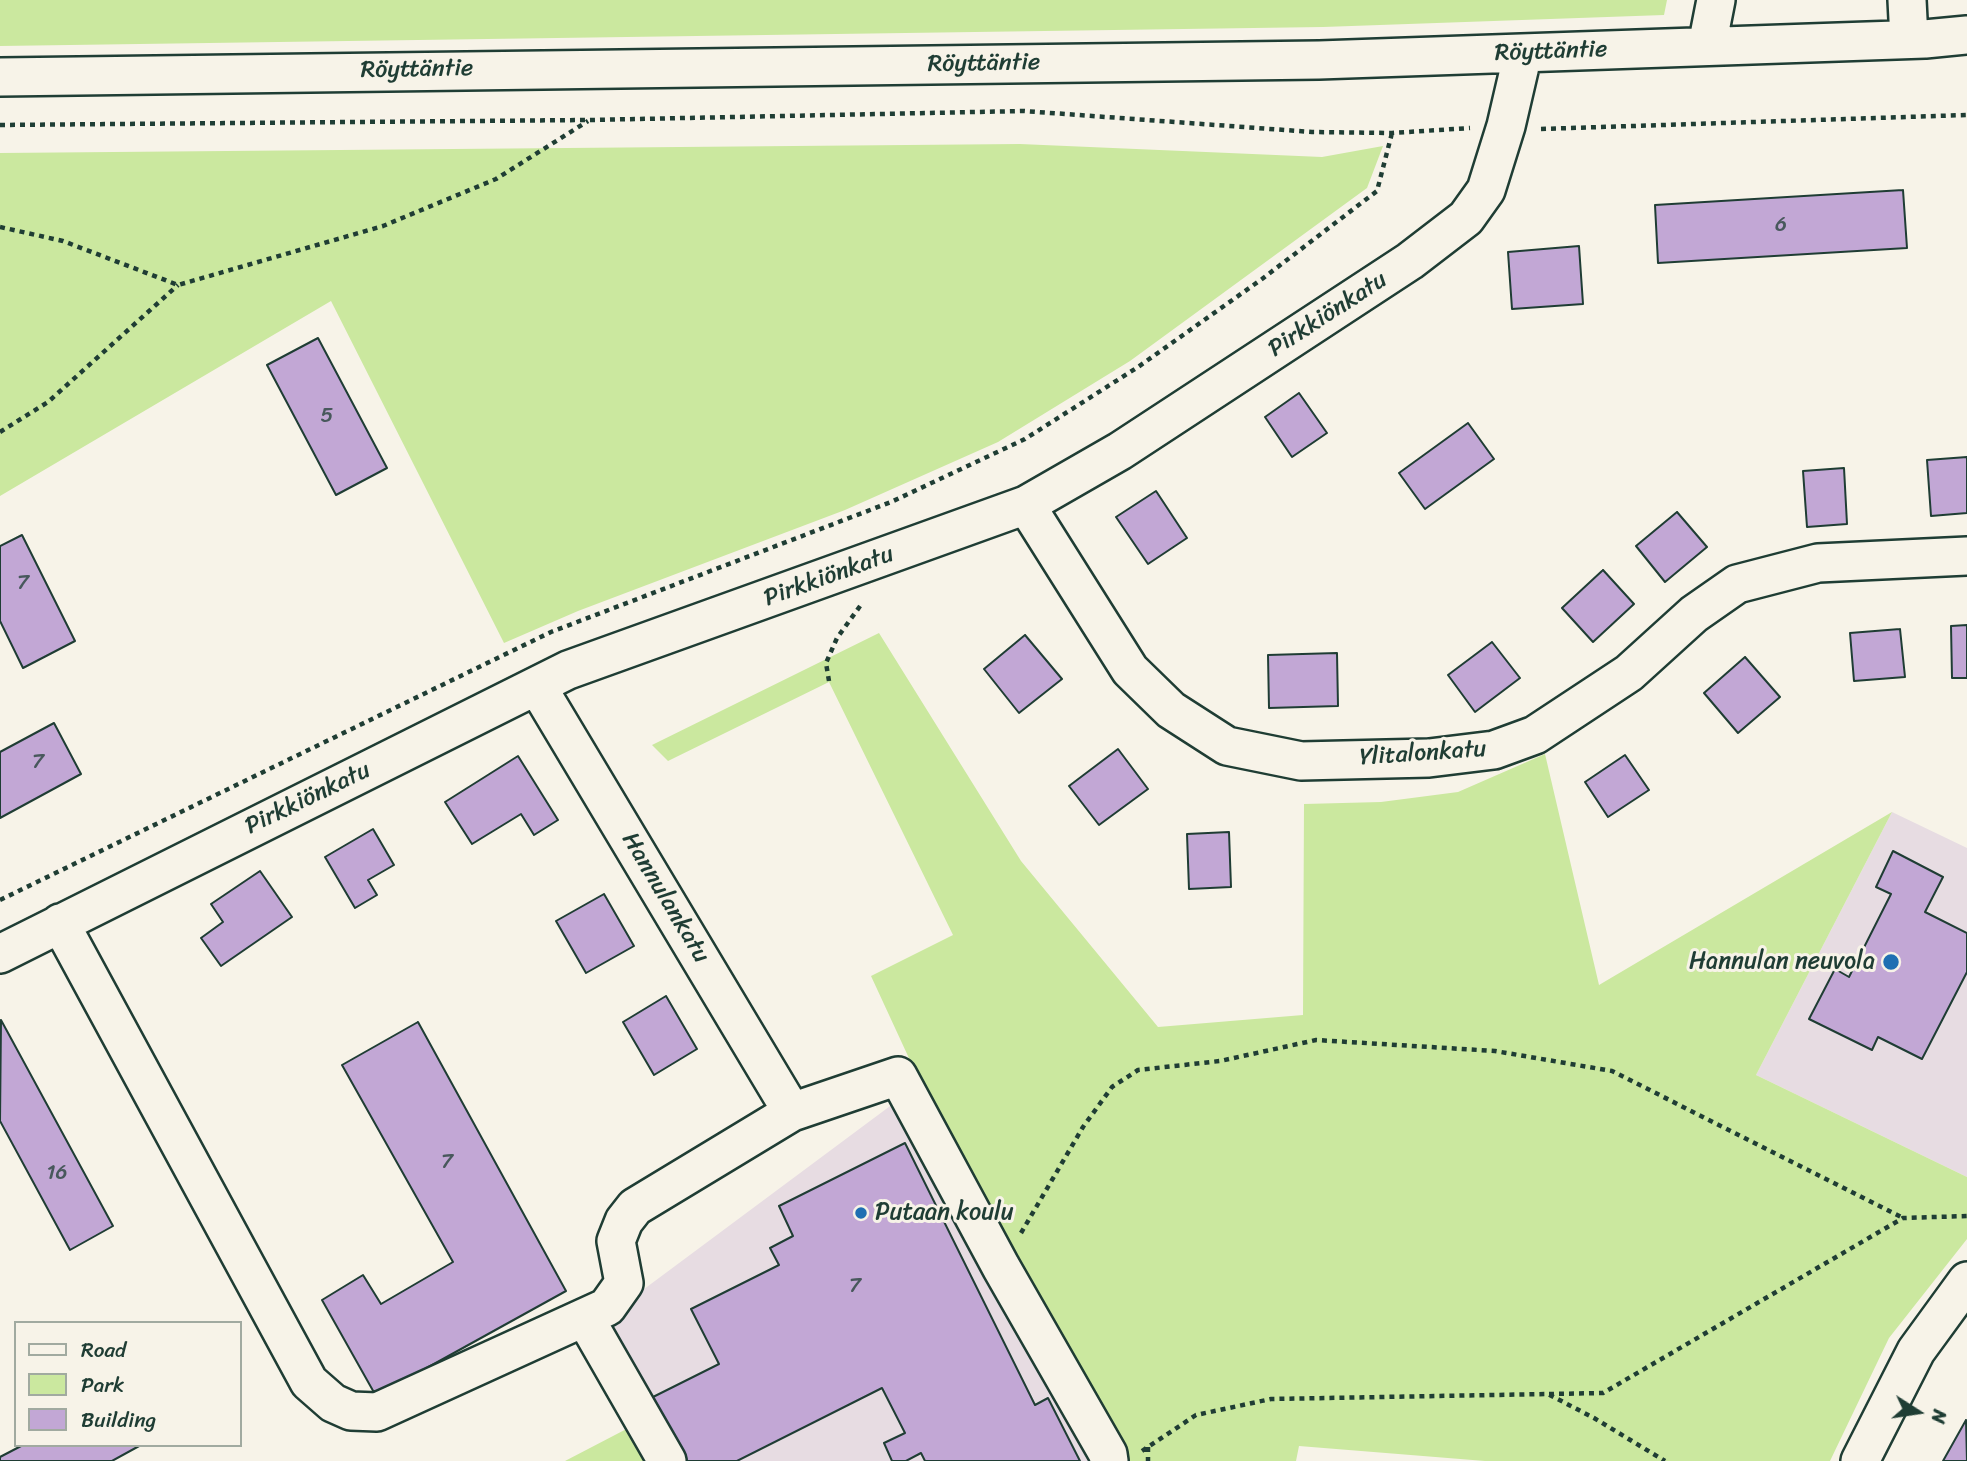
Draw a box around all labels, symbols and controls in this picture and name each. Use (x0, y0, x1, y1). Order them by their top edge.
street label: Röyttäntie (1494, 36, 1608, 68)
street label: Röyttäntie (927, 49, 1041, 79)
street label: Röyttäntie (360, 55, 474, 85)
house number: 6 (1775, 213, 1787, 239)
street label: Pirkkiönkatu (1263, 266, 1393, 364)
house number: 5 (321, 404, 333, 430)
street label: Pirkkiönkatu (760, 540, 898, 614)
house number: 7 (17, 571, 29, 597)
street label: Ylitalonkatu (1359, 735, 1487, 773)
house number: 7 (32, 750, 44, 776)
street label: Pirkkiönkatu (241, 756, 375, 842)
street label: Hannulankatu (615, 828, 715, 968)
place label: Hannulan neuvola (1689, 948, 1875, 976)
marker: Hannulan neuvola (1881, 952, 1901, 972)
house number: 7 (441, 1150, 453, 1176)
house number: 16 (47, 1161, 67, 1187)
place label: Putaan koulu (875, 1199, 1014, 1227)
marker: Putaan koulu (853, 1205, 869, 1221)
house number: 7 (849, 1274, 861, 1300)
legend (14, 1321, 242, 1447)
text: Road (81, 1331, 126, 1369)
text: Park (81, 1366, 124, 1404)
north arrow (1883, 1377, 1953, 1447)
text: Building (81, 1401, 156, 1439)
text: N (1922, 1407, 1957, 1426)

